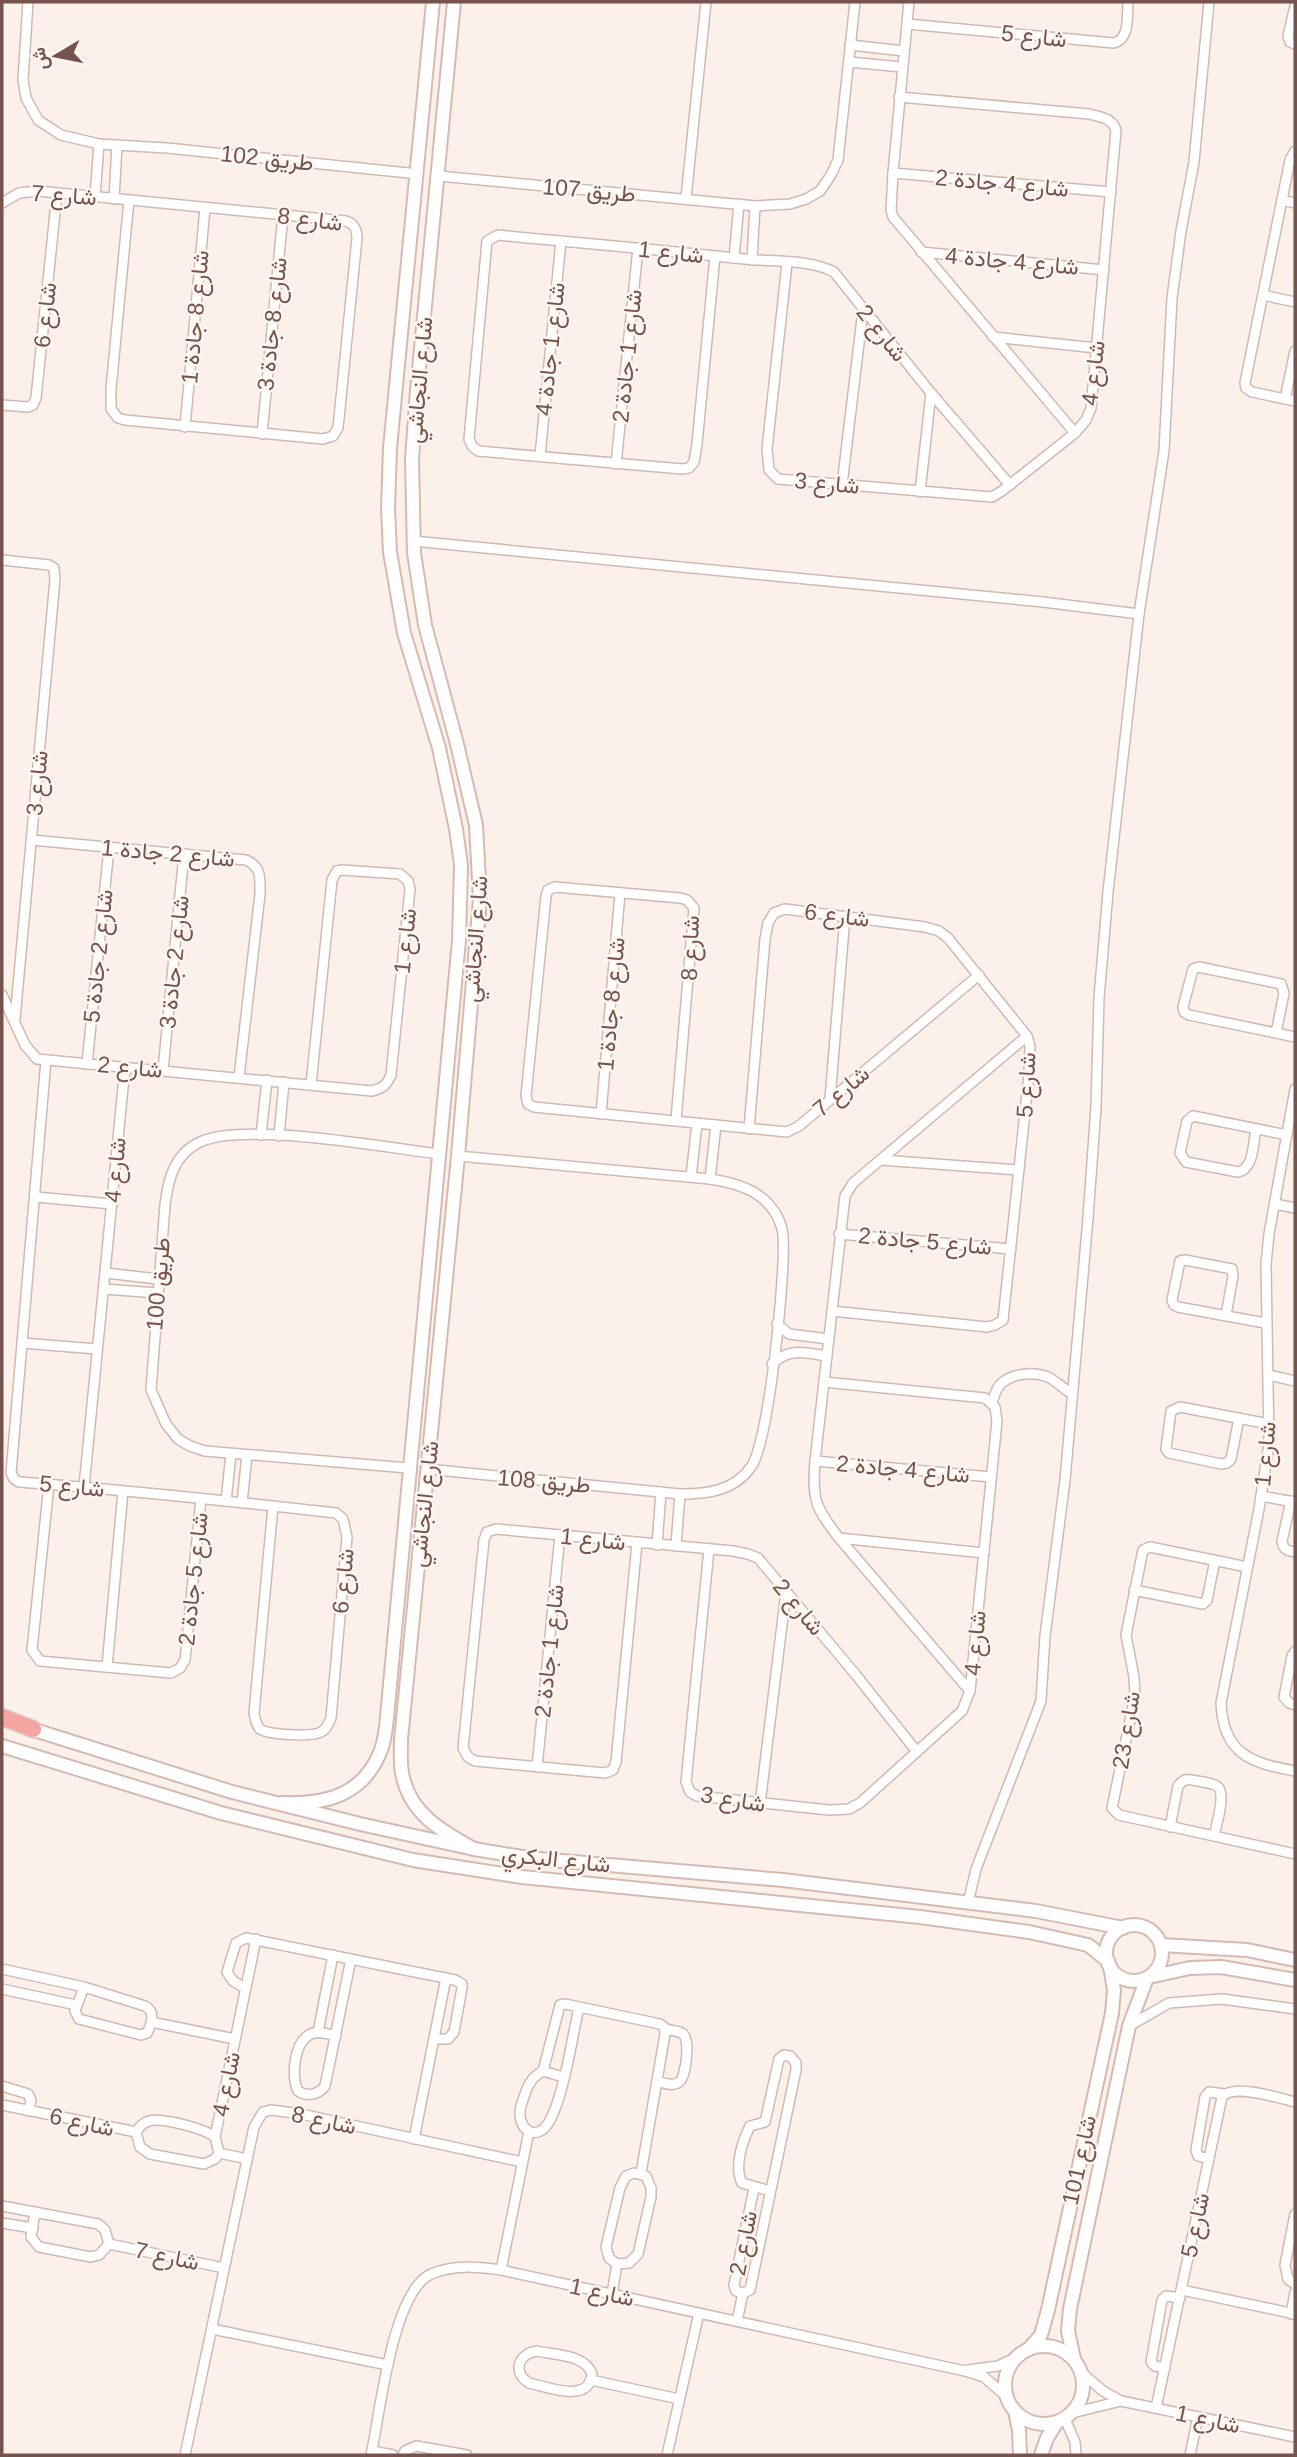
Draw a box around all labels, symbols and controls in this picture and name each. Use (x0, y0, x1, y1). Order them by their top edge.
street label: شارع 5 (1000, 20, 1068, 55)
north arrow (21, 21, 91, 91)
text: ش (27, 45, 53, 72)
street label: طريق 102 (219, 140, 315, 178)
street label: شارع 4 جادة 2 (934, 164, 1070, 205)
street label: طريق 107 (541, 173, 637, 209)
street label: شارع 7 (30, 180, 98, 213)
street label: شارع 8 (276, 202, 344, 239)
street label: شارع 1 (637, 236, 705, 271)
street label: شارع 4 جادة 4 (944, 242, 1080, 283)
street label: شارع 8 جادة 1 (176, 249, 217, 385)
street label: شارع 8 جادة 3 (252, 256, 295, 392)
street label: شارع 6 (29, 281, 64, 349)
street label: شارع 1 جادة 4 (530, 281, 573, 417)
street label: شارع 1 جادة 2 (607, 288, 650, 424)
street label: شارع 2 (849, 299, 913, 369)
street label: شارع النجاشي (401, 316, 443, 445)
street label: شارع 4 (1076, 339, 1113, 407)
street label: شارع 3 (793, 467, 861, 502)
street label: شارع 3 (21, 749, 56, 817)
street label: شارع 2 جادة 1 (100, 834, 236, 875)
street label: شارع النجاشي (458, 875, 498, 1004)
street label: شارع 2 جادة 5 (78, 888, 121, 1024)
street label: شارع 2 جادة 3 (154, 894, 197, 1030)
street label: شارع 6 (803, 898, 871, 935)
street label: شارع 1 (389, 907, 424, 975)
street label: شارع 8 (676, 915, 707, 981)
street label: شارع 8 جادة 1 (592, 936, 633, 1072)
street label: شارع 2 (96, 1051, 164, 1086)
street label: شارع 5 (1011, 1052, 1044, 1119)
street label: شارع 7 (808, 1060, 876, 1124)
street label: شارع 4 (99, 1136, 134, 1204)
street label: شارع 5 جادة 2 (857, 1222, 993, 1263)
street label: طريق 100 (141, 1236, 177, 1332)
street label: شارع 1 (1249, 1420, 1284, 1488)
street label: شارع النجاشي (404, 1439, 450, 1569)
street label: شارع 4 جادة 2 (835, 1450, 971, 1491)
street label: طريق 108 (496, 1464, 592, 1500)
street label: شارع 5 (38, 1470, 106, 1505)
street label: شارع 5 جادة 2 (173, 1511, 216, 1647)
street label: شارع 1 (559, 1523, 627, 1558)
street label: شارع 6 (327, 1547, 362, 1615)
street label: شارع 2 (766, 1574, 830, 1642)
street label: شارع 1 جادة 2 (529, 1583, 572, 1719)
street label: شارع 4 (959, 1609, 994, 1677)
street label: شارع 23 (1107, 1689, 1148, 1771)
street label: شارع 3 (698, 1781, 767, 1820)
street label: شارع البكري (500, 1840, 612, 1884)
street label: شارع 4 (207, 2049, 248, 2119)
street label: شارع 8 (289, 2100, 359, 2142)
street label: شارع 6 (47, 2102, 117, 2144)
street label: شارع 101 (1057, 2113, 1104, 2208)
street label: شارع 5 (1175, 2190, 1217, 2260)
street label: شارع 2 (724, 2208, 765, 2278)
street label: شارع 7 (132, 2236, 202, 2278)
street label: شارع 1 (567, 2272, 637, 2314)
street label: شارع 1 (1173, 2399, 1243, 2441)

